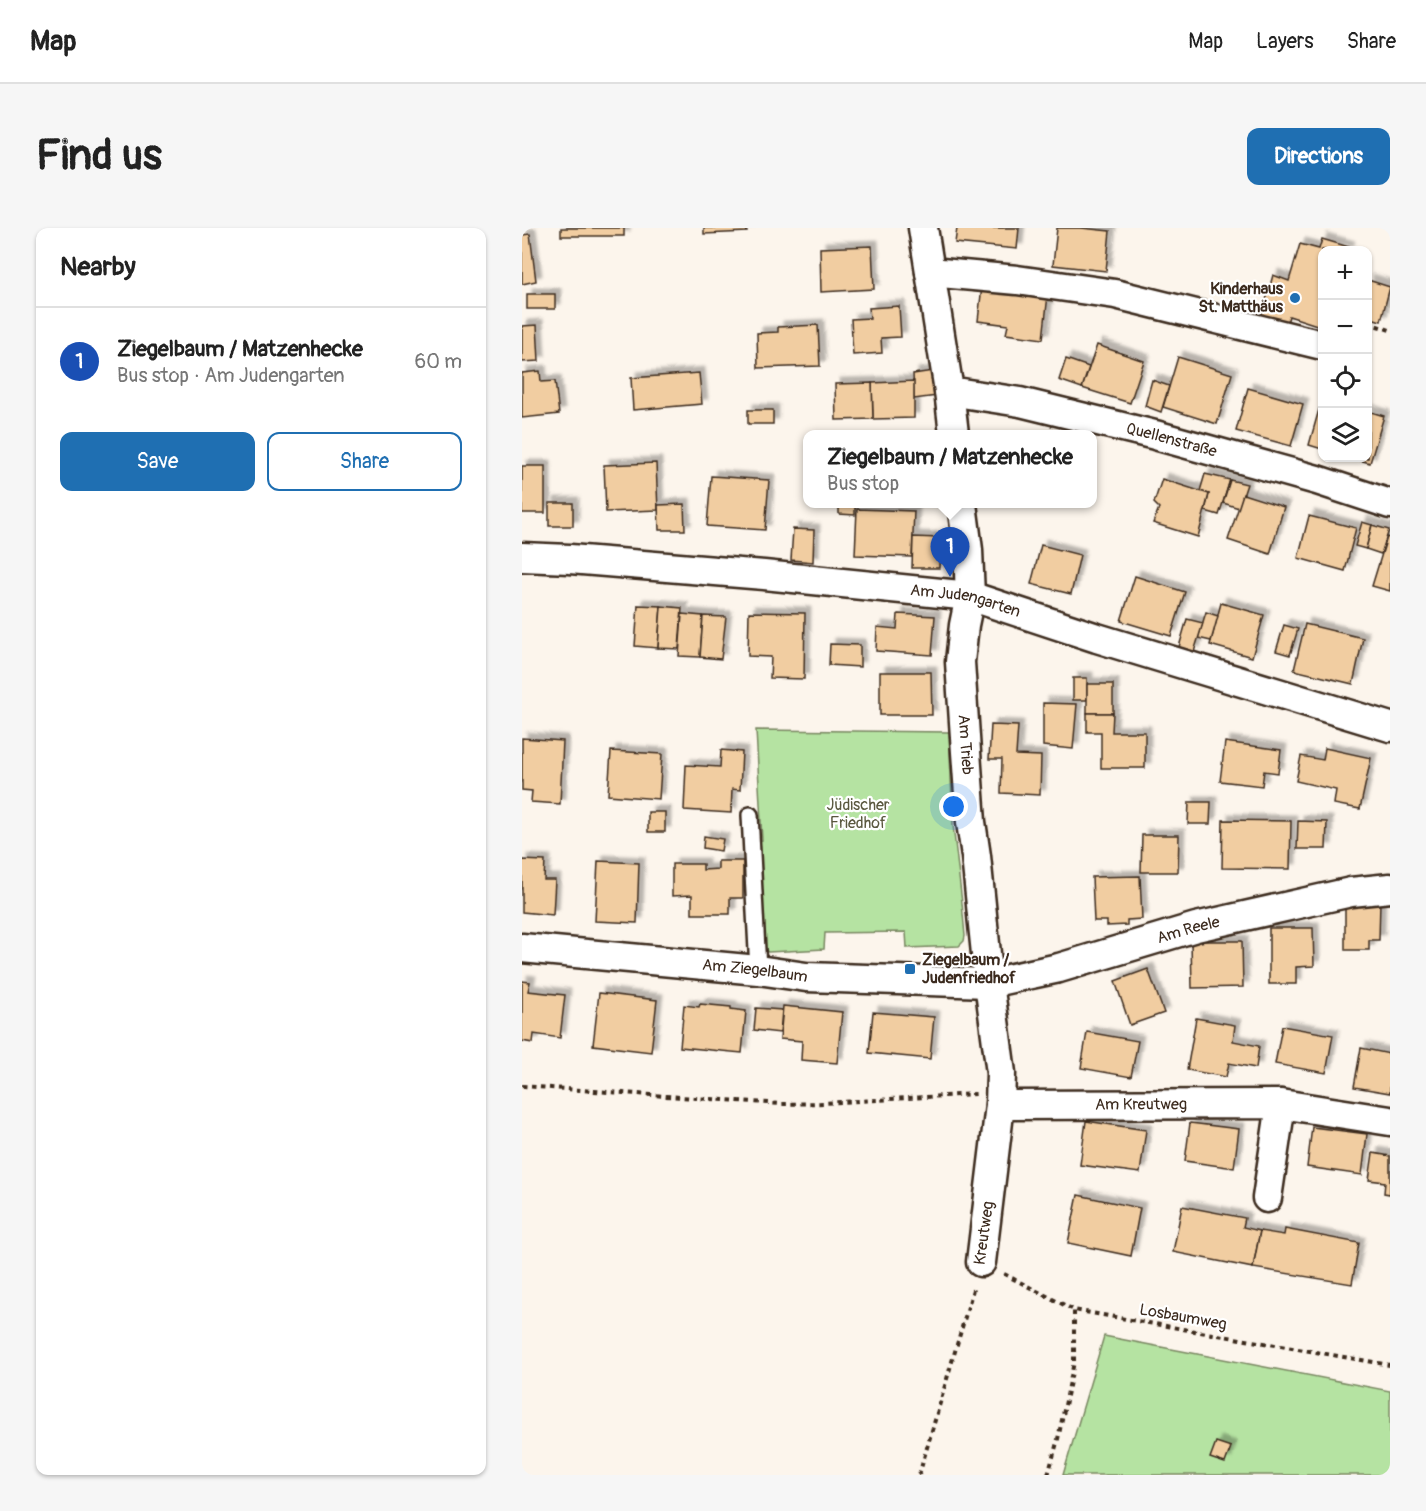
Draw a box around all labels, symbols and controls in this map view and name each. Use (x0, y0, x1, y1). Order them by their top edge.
text: Map (30, 24, 76, 59)
text: Map (1188, 28, 1223, 55)
text: Layers (1256, 28, 1314, 55)
text: Share (1347, 28, 1396, 55)
button: Directions (1247, 128, 1390, 185)
text: Find us (36, 130, 162, 182)
map controls (1318, 246, 1372, 462)
button: + (1318, 246, 1372, 300)
text: Nearby (60, 251, 136, 283)
place label: Kinderhaus St. Matthäus (1199, 279, 1284, 317)
marker: Kinderhaus St. Matthäus (1288, 291, 1302, 305)
button: − (1318, 300, 1372, 354)
text: Ziegelbaum / Matzenhecke (117, 335, 363, 363)
text: 1 (76, 349, 83, 374)
text: 60 m (415, 349, 462, 374)
button: locate (1318, 354, 1372, 408)
text: Bus stop · Am Judengarten (117, 363, 345, 388)
button: layers (1318, 408, 1372, 462)
street label: Quellenstraße (1124, 418, 1219, 462)
popup (803, 430, 1097, 508)
button: Save (60, 432, 255, 491)
button: Share (267, 432, 462, 491)
text: Ziegelbaum / Matzenhecke (827, 443, 1073, 471)
text: Bus stop (827, 471, 899, 496)
pin: 1 (930, 528, 970, 577)
street label: Am Judengarten (909, 580, 1023, 622)
street label: Am Trieb (954, 714, 978, 776)
your location (939, 792, 968, 821)
park label: Jüdischer Friedhof (826, 795, 890, 833)
street label: Am Reele (1154, 912, 1222, 948)
place label: Ziegelbaum / Judenfriedhof (922, 950, 1016, 988)
street label: Am Ziegelbaum (701, 955, 809, 987)
marker: Ziegelbaum / Judenfriedhof (903, 962, 917, 976)
street label: Am Kreutweg (1095, 1094, 1187, 1115)
street label: Kreutweg (970, 1200, 998, 1266)
street label: Losbaumweg (1138, 1299, 1228, 1335)

